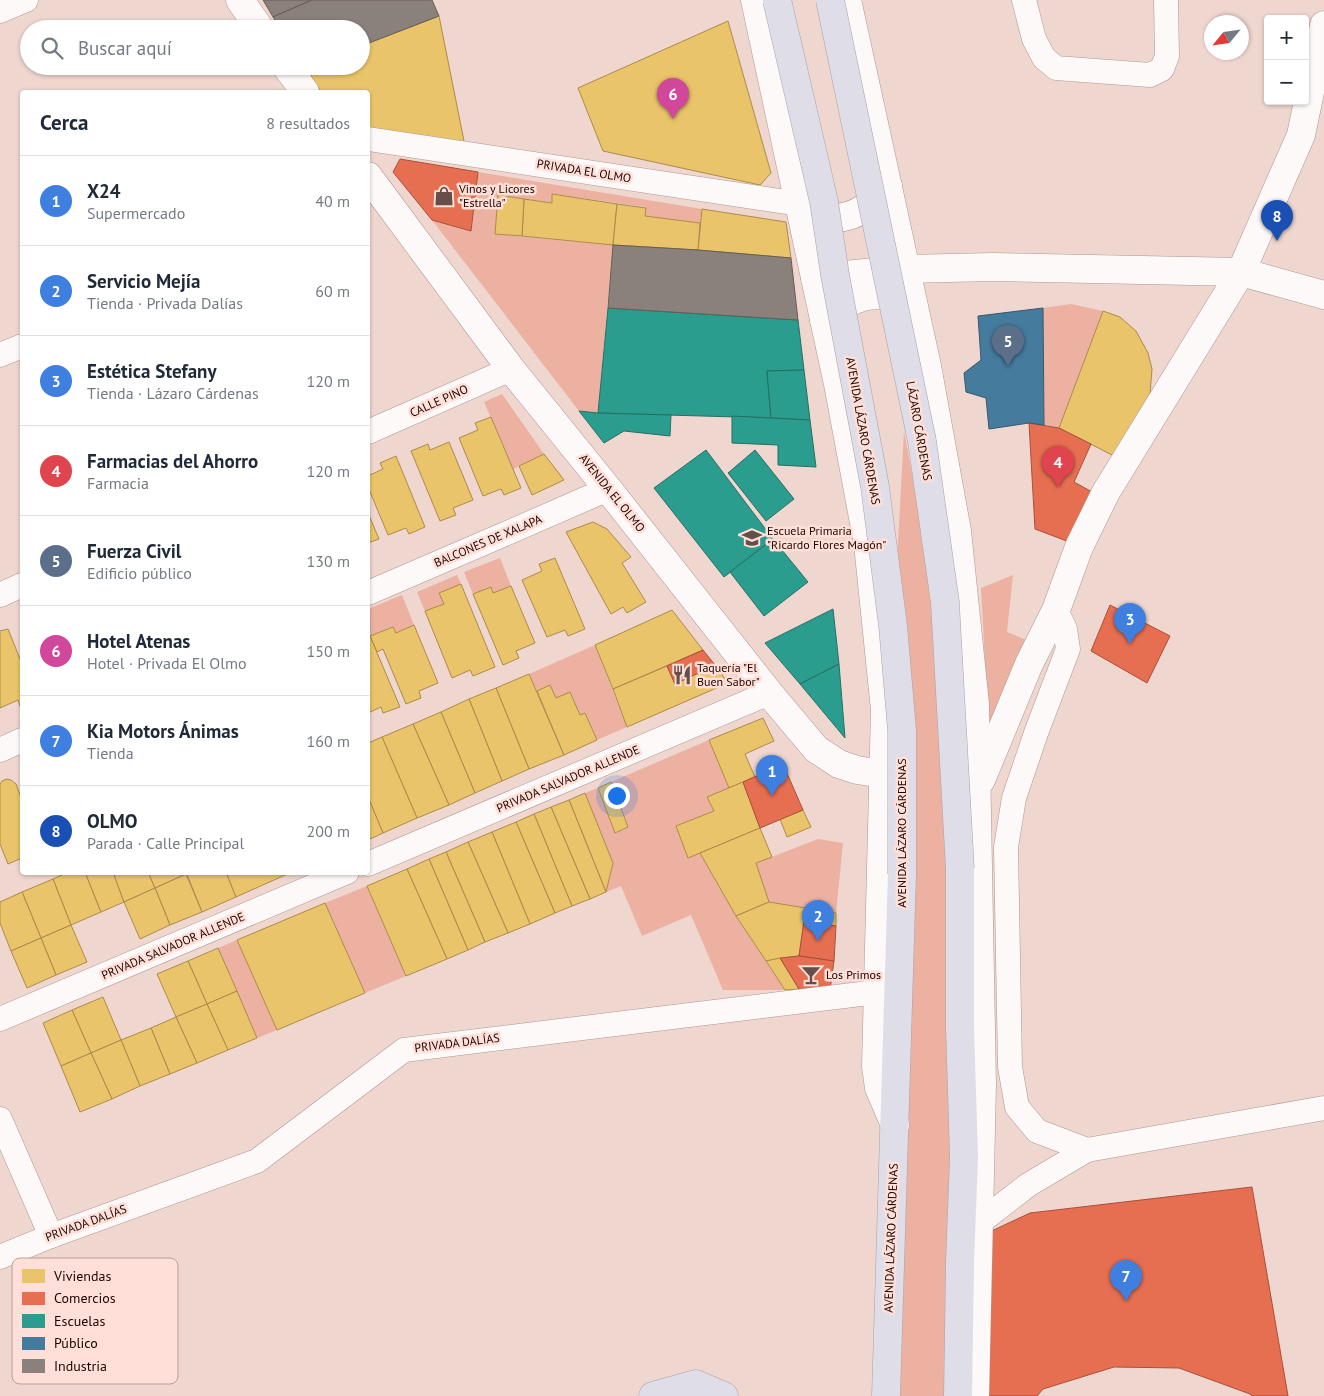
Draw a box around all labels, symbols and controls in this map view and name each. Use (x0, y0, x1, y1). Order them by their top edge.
north arrow (1204, 15, 1249, 60)
map controls (1264, 15, 1309, 105)
button: + (1264, 15, 1309, 60)
search box (20, 20, 370, 75)
icon: search (38, 34, 66, 62)
text: Buscar aquí (78, 36, 172, 60)
button: − (1264, 60, 1309, 105)
pin: 6 (657, 78, 689, 119)
text: Cerca (40, 109, 89, 136)
text: 8 resultados (266, 113, 350, 133)
street label: PRIVADA EL OLMO (536, 156, 632, 185)
text: X24 (87, 179, 121, 203)
place label: Vinos y Licores "Estrella" (458, 181, 535, 210)
shop icon: Vinos y Licores "Estrella" (433, 185, 455, 207)
text: 1 (51, 191, 61, 211)
text: 40 m (315, 191, 350, 211)
pin: 8 (1261, 200, 1293, 241)
text: Supermercado (87, 203, 185, 223)
text: Servicio Mejía (87, 269, 200, 293)
text: 2 (51, 281, 61, 301)
text: 60 m (315, 281, 350, 301)
text: Tienda · Privada Dalías (87, 293, 243, 313)
pin: 5 (992, 325, 1024, 366)
street label: AVENIDA LÁZARO CÁRDENAS (843, 356, 884, 506)
text: Estética Stefany (87, 359, 217, 383)
text: 3 (51, 371, 61, 391)
text: 120 m (307, 371, 350, 391)
street label: LÁZARO CÁRDENAS (903, 380, 936, 482)
street label: CALLE PINO (407, 381, 470, 420)
text: Tienda · Lázaro Cárdenas (87, 383, 259, 403)
pin: 4 (1042, 446, 1074, 487)
text: Farmacias del Ahorro (87, 449, 258, 473)
street label: AVENIDA EL OLMO (576, 451, 648, 535)
text: 4 (51, 461, 61, 481)
text: 120 m (307, 461, 350, 481)
text: Farmacia (87, 473, 149, 493)
street label: BALCONES DE XALAPA (432, 511, 544, 570)
place label: Escuela Primaria "Ricardo Flores Magón" (767, 523, 886, 552)
school or university icon: Escuela Primaria "Ricardo Flores Magón" (741, 527, 763, 549)
text: Fuerza Civil (87, 539, 181, 563)
text: 5 (51, 551, 61, 571)
text: 130 m (307, 551, 350, 571)
text: Edificio público (87, 563, 192, 583)
pin: 3 (1114, 603, 1146, 644)
text: Hotel Atenas (87, 629, 190, 653)
text: 6 (51, 641, 61, 661)
text: 150 m (307, 641, 350, 661)
text: Hotel · Privada El Olmo (87, 653, 246, 673)
place label: Taquería "El Buen Sabor" (697, 660, 760, 689)
restaurant icon: Taquería "El Buen Sabor" (671, 664, 693, 686)
text: Kia Motors Ánimas (87, 719, 239, 743)
text: 7 (51, 731, 61, 751)
text: 160 m (307, 731, 350, 751)
street label: PRIVADA SALVADOR ALLENDE (494, 742, 642, 815)
text: Tienda (87, 743, 134, 763)
pin: 1 (756, 755, 788, 796)
street label: AVENIDA LÁZARO CÁRDENAS (894, 758, 909, 908)
your location (604, 783, 630, 809)
text: OLMO (87, 809, 137, 833)
text: 8 (51, 821, 61, 841)
text: 200 m (307, 821, 350, 841)
text: Parada · Calle Principal (87, 833, 244, 853)
pin: 2 (802, 900, 834, 941)
street label: PRIVADA SALVADOR ALLENDE (99, 909, 247, 982)
bar icon: Los Primos (800, 964, 822, 986)
place label: Los Primos (826, 967, 881, 982)
street label: PRIVADA DALÍAS (414, 1030, 500, 1055)
street label: AVENIDA LÁZARO CÁRDENAS (880, 1163, 901, 1313)
street label: PRIVADA DALÍAS (43, 1201, 129, 1244)
legend (12, 1258, 178, 1384)
pin: 7 (1110, 1260, 1142, 1301)
text: Viviendas (53, 1267, 111, 1285)
text: Comercios (54, 1289, 116, 1307)
text: Escuelas (54, 1312, 105, 1330)
text: Público (54, 1334, 98, 1352)
text: Industria (54, 1357, 107, 1375)

